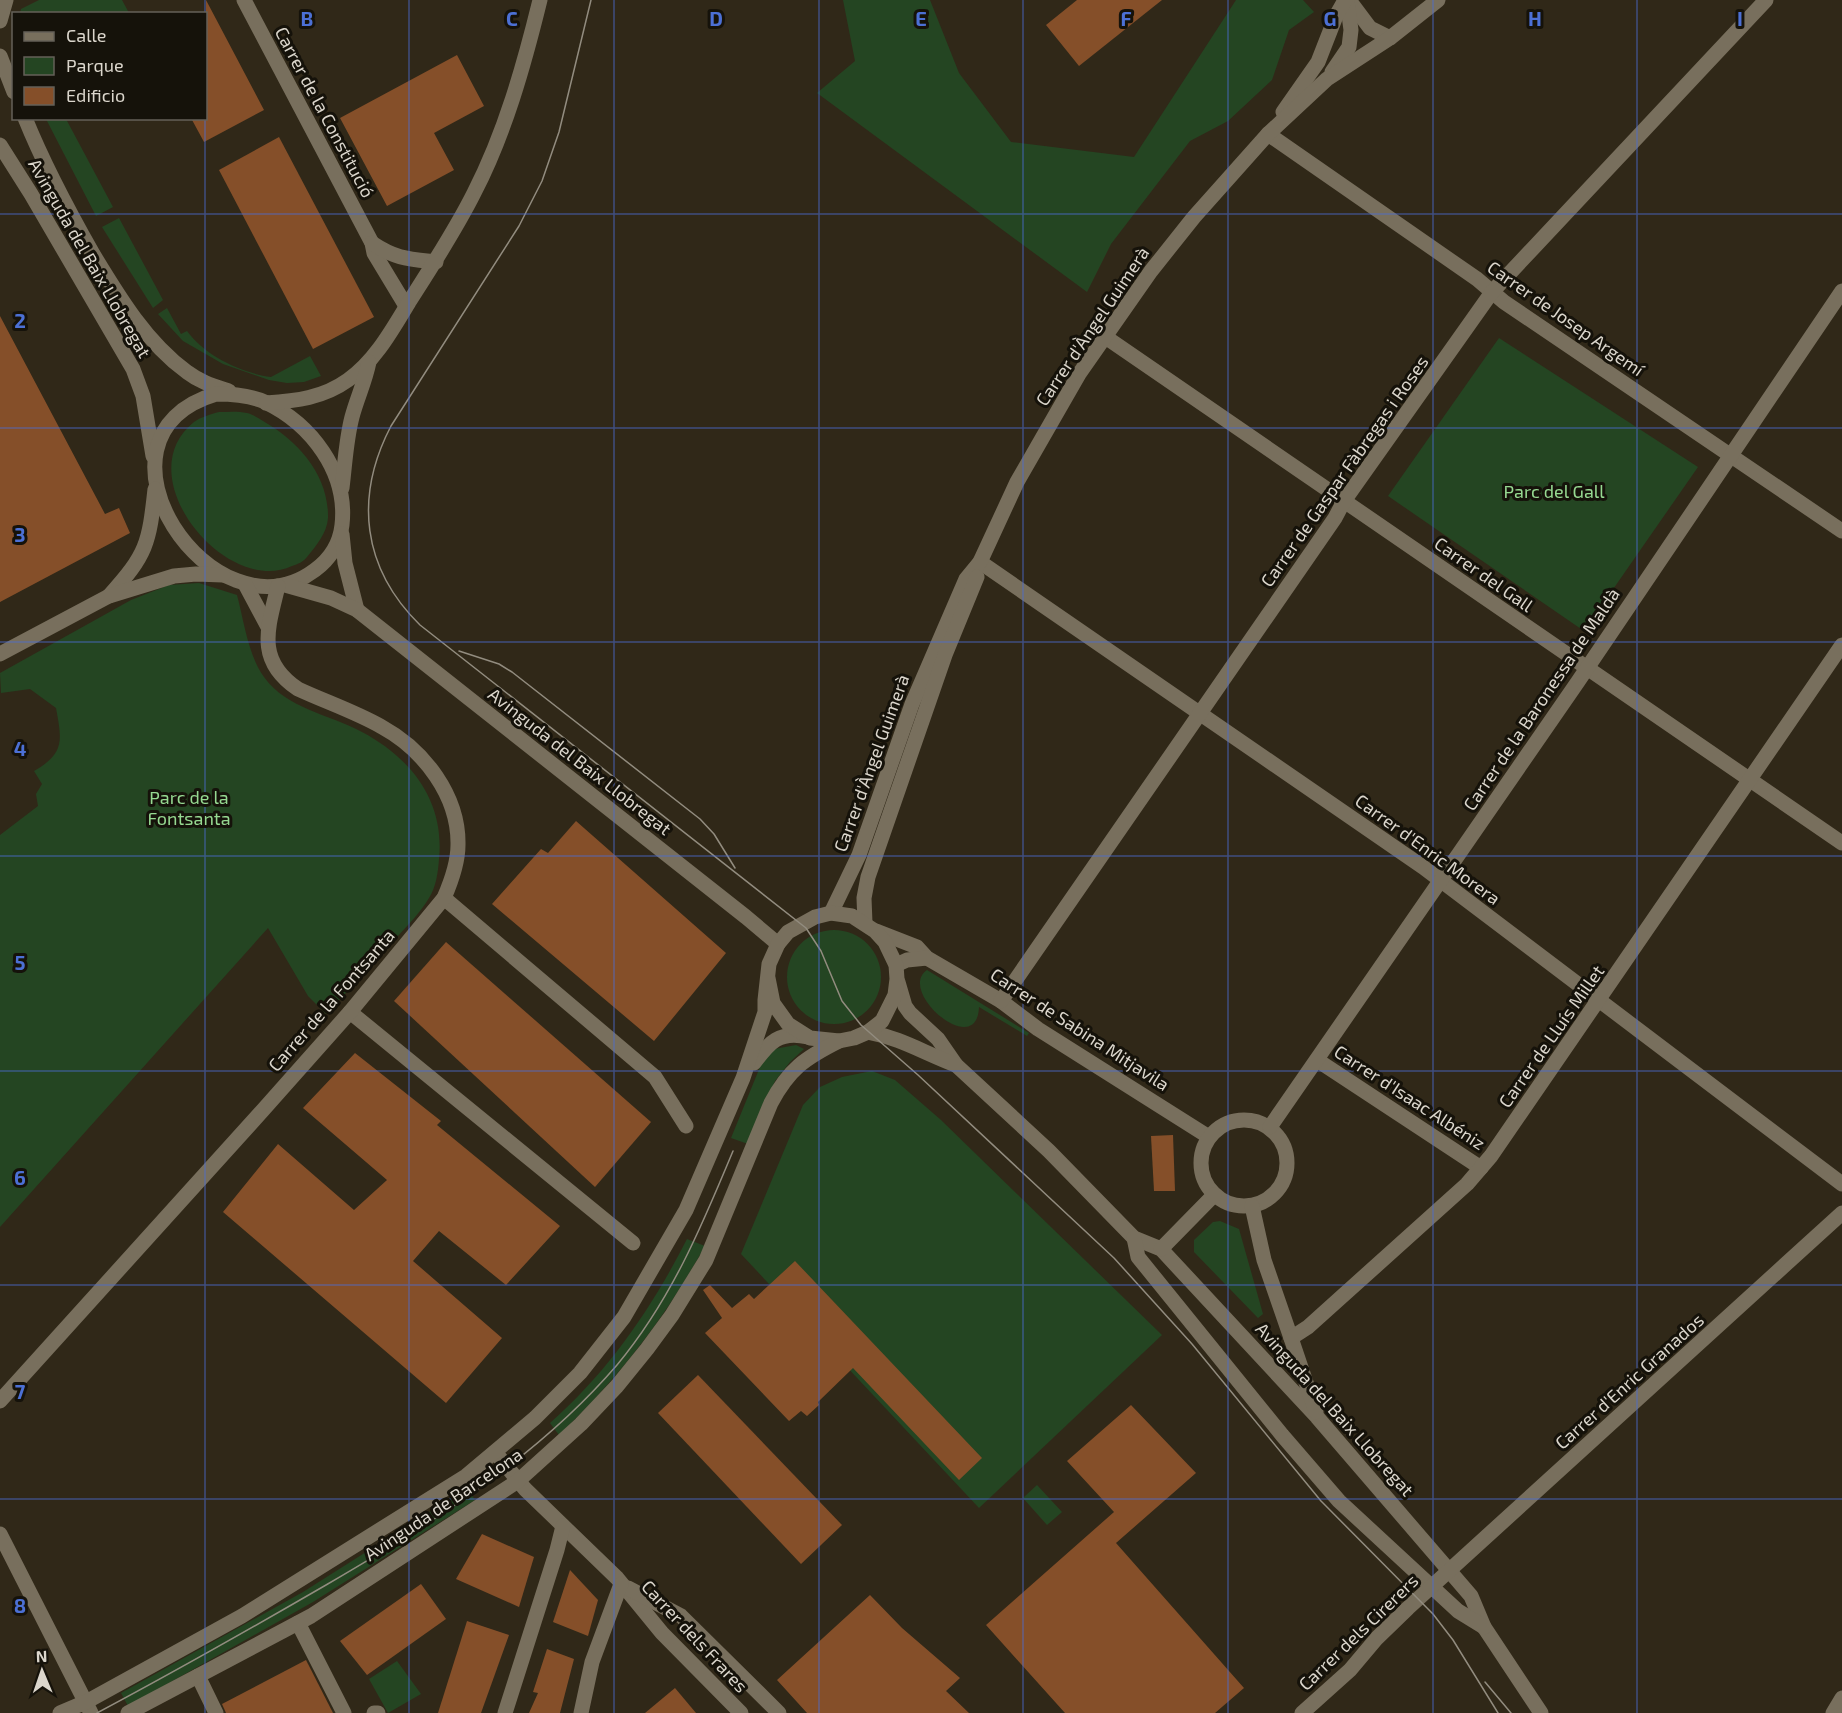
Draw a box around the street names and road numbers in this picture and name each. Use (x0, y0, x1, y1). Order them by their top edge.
street label: Carrer de la Constitució (271, 23, 379, 201)
street label: Avinguda del Baix Llobregat (24, 155, 156, 362)
street label: Carrer d'Àngel Guimerà (1031, 242, 1153, 410)
street label: Carrer de Josep Argemí (1484, 256, 1649, 381)
street label: Carrer de Gaspar Fàbregas i Roses (1256, 351, 1432, 591)
street label: Carrer del Gall (1430, 532, 1538, 617)
street label: Carrer de la Baronessa de Maldà (1458, 583, 1624, 815)
street label: Carrer d'Àngel Guimerà (829, 671, 913, 855)
street label: Avinguda del Baix Llobregat (484, 683, 676, 839)
street label: Carrer d'Enric Morera (1351, 789, 1505, 909)
street label: Carrer de la Fontsanta (263, 924, 399, 1076)
street label: Carrer de Lluís Millet (1494, 960, 1609, 1111)
street label: Carrer de Sabina Mitjavila (987, 963, 1173, 1095)
street label: Carrer d'Isaac Albéniz (1330, 1040, 1490, 1154)
street label: Carrer d'Enric Granados (1550, 1308, 1708, 1454)
street label: Avinguda del Baix Llobregat (1251, 1318, 1419, 1500)
street label: Avinguda de Barcelona (360, 1443, 526, 1565)
street label: Carrer dels Cirerers (1294, 1569, 1422, 1695)
street label: Carrer dels Frares (637, 1575, 753, 1697)

